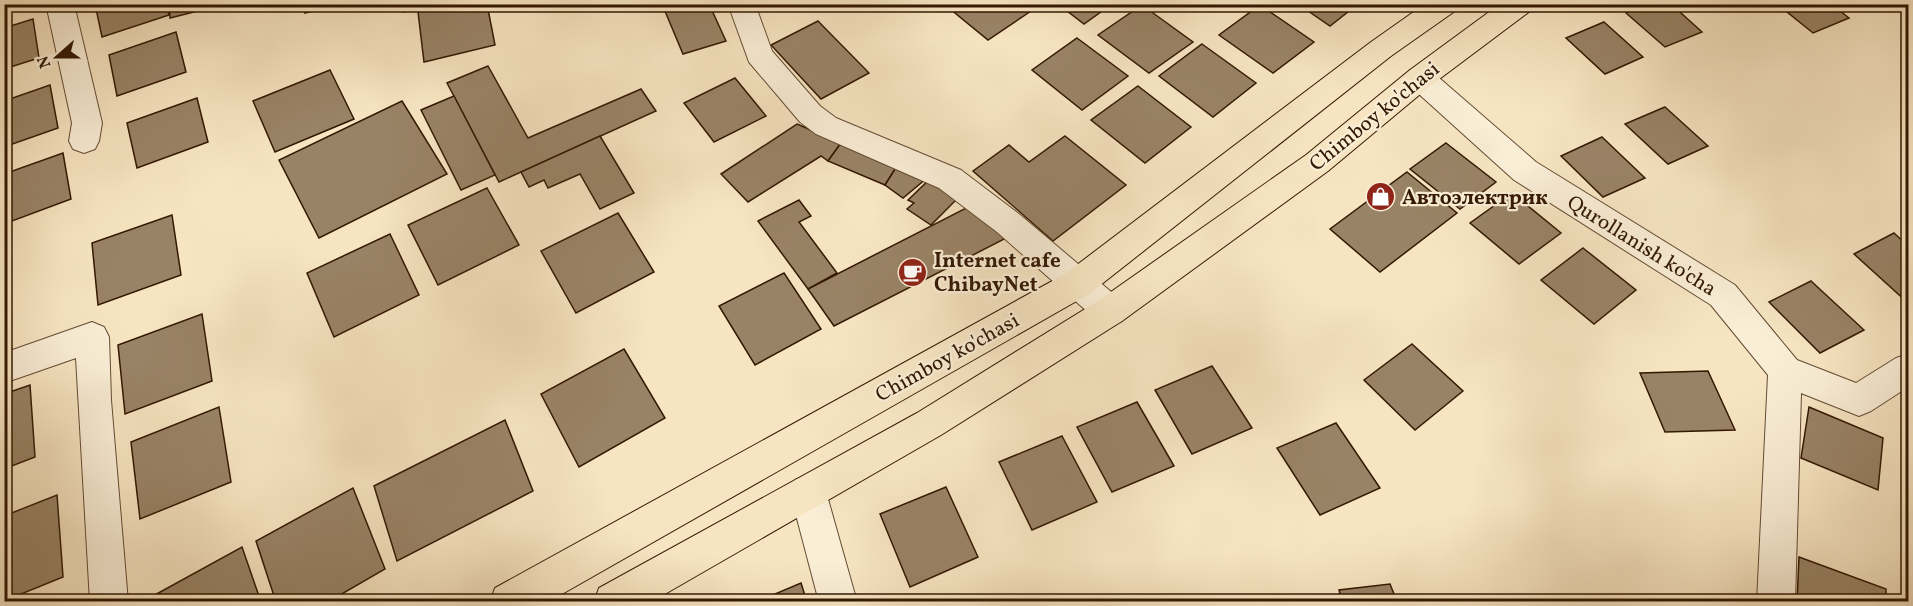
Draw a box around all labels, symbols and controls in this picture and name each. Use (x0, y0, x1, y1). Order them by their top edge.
north arrow (27, 27, 87, 87)
text: N (32, 52, 57, 71)
street label: Chimboy ko'chasi (1304, 55, 1446, 179)
shop icon: Автоэлектрик (1365, 181, 1397, 213)
place label: Автоэлектрик (1402, 184, 1548, 213)
street label: Qurollanish ko'cha (1561, 189, 1721, 304)
place label: Internet cafe ChibayNet (934, 247, 1061, 300)
cafe icon: Internet cafe ChibayNet (897, 256, 929, 288)
street label: Chimboy ko'chasi (871, 307, 1025, 410)

